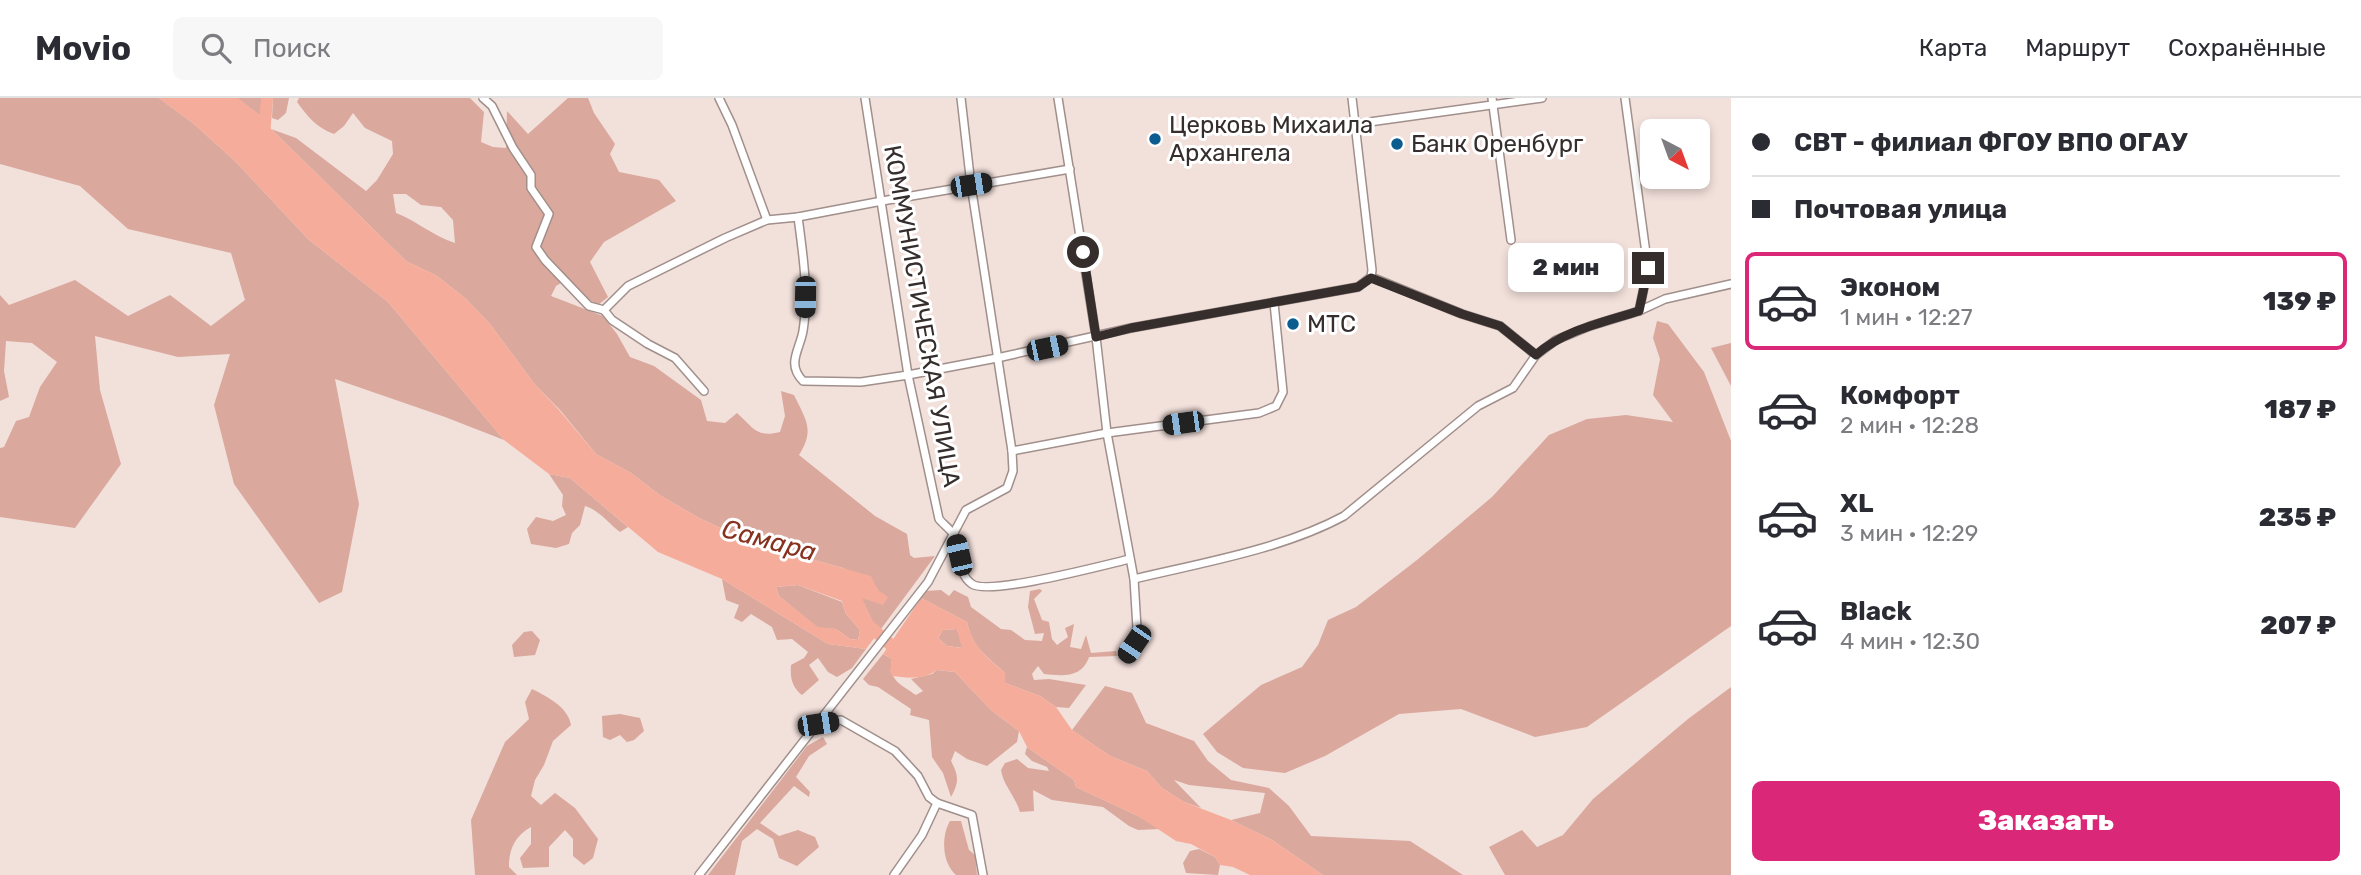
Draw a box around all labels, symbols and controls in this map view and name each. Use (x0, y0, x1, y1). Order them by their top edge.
search box (173, 17, 663, 80)
text: Movio (35, 29, 131, 68)
icon: search (197, 29, 235, 67)
text: Поиск (253, 33, 331, 64)
text: Карта (1919, 34, 1987, 62)
text: Маршрут (2025, 34, 2130, 62)
text: Сохранённые (2168, 34, 2326, 62)
place label: Церковь Михаила Архангела (1169, 111, 1373, 167)
north arrow (1640, 119, 1710, 189)
map controls (1640, 119, 1710, 189)
text: СВТ - филиал ФГОУ ВПО ОГАУ (1794, 127, 2188, 158)
place label: Банк Оренбург (1411, 130, 1584, 158)
marker: Церковь Михаила Архангела (1147, 131, 1163, 147)
marker: Банк Оренбург (1389, 136, 1405, 152)
street label: КОММУНИСТИЧЕСКАЯ УЛИЦА (878, 143, 966, 489)
car (949, 171, 994, 199)
text: Почтовая улица (1794, 194, 2007, 225)
route start (1067, 236, 1099, 268)
callout: 2 мин (1508, 244, 1624, 292)
route end (1632, 252, 1664, 284)
text: 2 мин (1532, 253, 1600, 281)
icon: car (1756, 270, 1819, 333)
text: Эконом (1840, 272, 1940, 303)
car (795, 276, 816, 318)
text: 139 ₽ (2263, 286, 2336, 317)
text: 1 мин · 12:27 (1840, 303, 1973, 331)
place label: МТС (1307, 310, 1356, 338)
marker: МТС (1285, 316, 1301, 332)
car (1025, 333, 1070, 363)
icon: car (1756, 378, 1819, 441)
text: Комфорт (1840, 380, 1960, 411)
text: 187 ₽ (2264, 394, 2336, 425)
car (1161, 410, 1206, 436)
text: 2 мин · 12:28 (1840, 411, 1979, 439)
icon: car (1756, 486, 1819, 549)
text: XL (1840, 488, 1873, 519)
text: 235 ₽ (2259, 502, 2336, 533)
water label: Самара (718, 513, 819, 568)
text: 3 мин · 12:29 (1840, 519, 1978, 547)
car (945, 532, 974, 578)
icon: car (1756, 594, 1819, 657)
text: Black (1840, 596, 1912, 627)
text: 207 ₽ (2260, 610, 2336, 641)
car (1114, 621, 1155, 667)
text: 4 мин · 12:30 (1840, 627, 1980, 655)
car (796, 710, 841, 738)
button: Заказать (1752, 781, 2340, 861)

